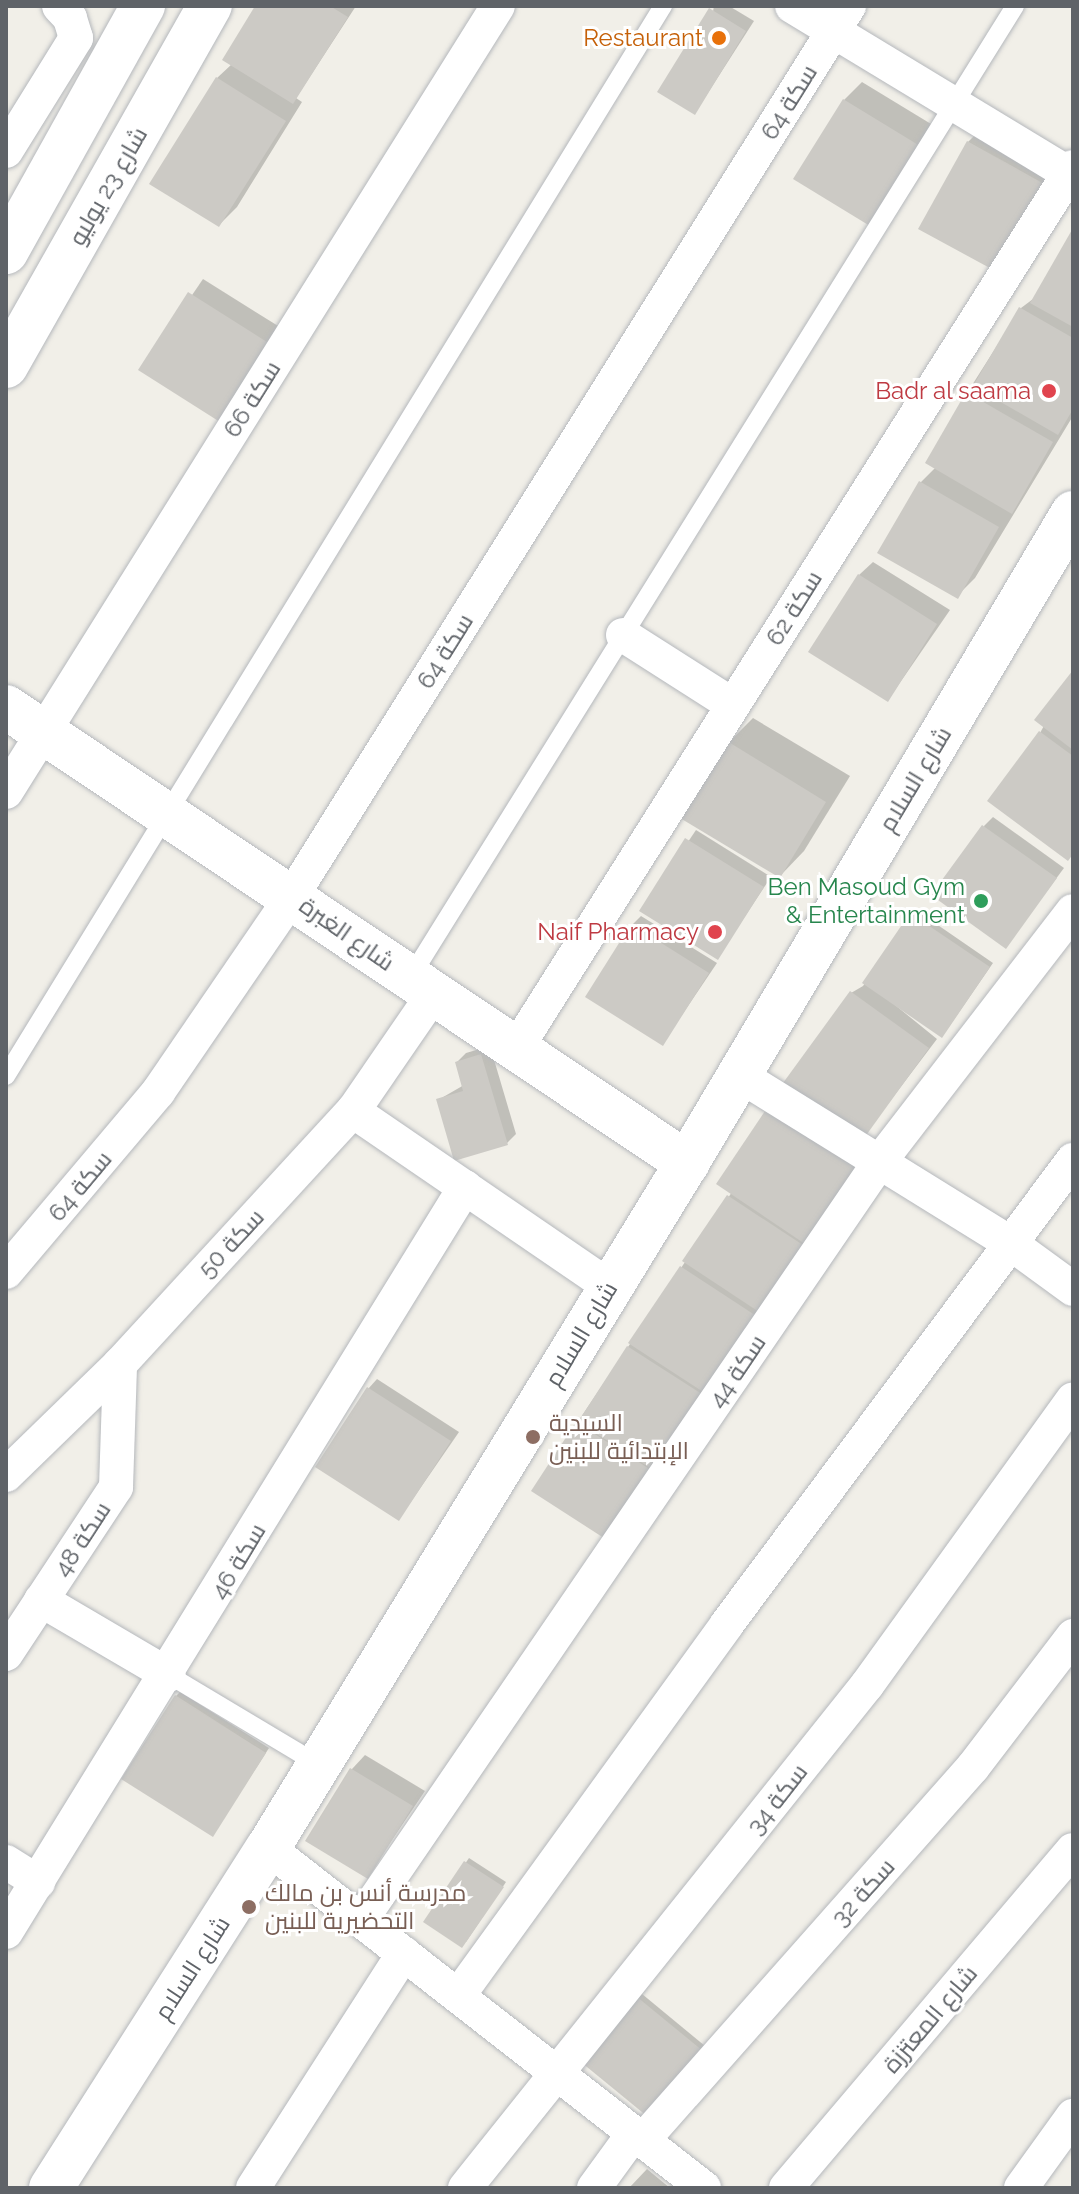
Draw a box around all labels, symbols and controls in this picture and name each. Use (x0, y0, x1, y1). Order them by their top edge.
place label: Restaurant (583, 24, 703, 52)
marker: Restaurant (710, 29, 728, 47)
street label: سكة 64 (755, 59, 823, 145)
street label: شارع 23 يوليو (63, 122, 153, 250)
street label: سكة 66 (217, 356, 287, 442)
place label: Badr al saama (874, 377, 1031, 405)
marker: Badr al saama (1038, 380, 1060, 402)
street label: سكة 62 (760, 565, 828, 651)
street label: سكة 64 (411, 608, 479, 694)
street label: شارع السلام (872, 721, 958, 837)
place label: Ben Masoud Gym & Entertainment (768, 873, 965, 929)
street label: شارع الغبرة (294, 891, 400, 977)
marker: Ben Masoud Gym & Entertainment (972, 892, 990, 910)
place label: Naif Pharmacy (537, 918, 699, 946)
marker: Naif Pharmacy (706, 923, 724, 941)
street label: سكة 64 (42, 1145, 118, 1227)
street label: سكة 50 (192, 1203, 270, 1283)
street label: شارع السلام (538, 1276, 624, 1392)
street label: سكة 44 (702, 1329, 772, 1413)
place label: السيدية الإبتدائية للبنين (549, 1409, 689, 1465)
marker: السيدية الإبتدائية للبنين (524, 1428, 542, 1446)
street label: سكة 48 (47, 1496, 117, 1582)
street label: سكة 46 (204, 1518, 272, 1604)
street label: سكة 34 (741, 1758, 813, 1840)
street label: سكة 32 (825, 1852, 901, 1932)
place label: مدرسة أنس بن مالك التحضيرية للبنين (265, 1879, 466, 1935)
marker: مدرسة أنس بن مالك التحضيرية للبنين (240, 1898, 258, 1916)
street label: شارع السلام (148, 1911, 236, 2025)
street label: شارع المعتززة (877, 1959, 983, 2079)

